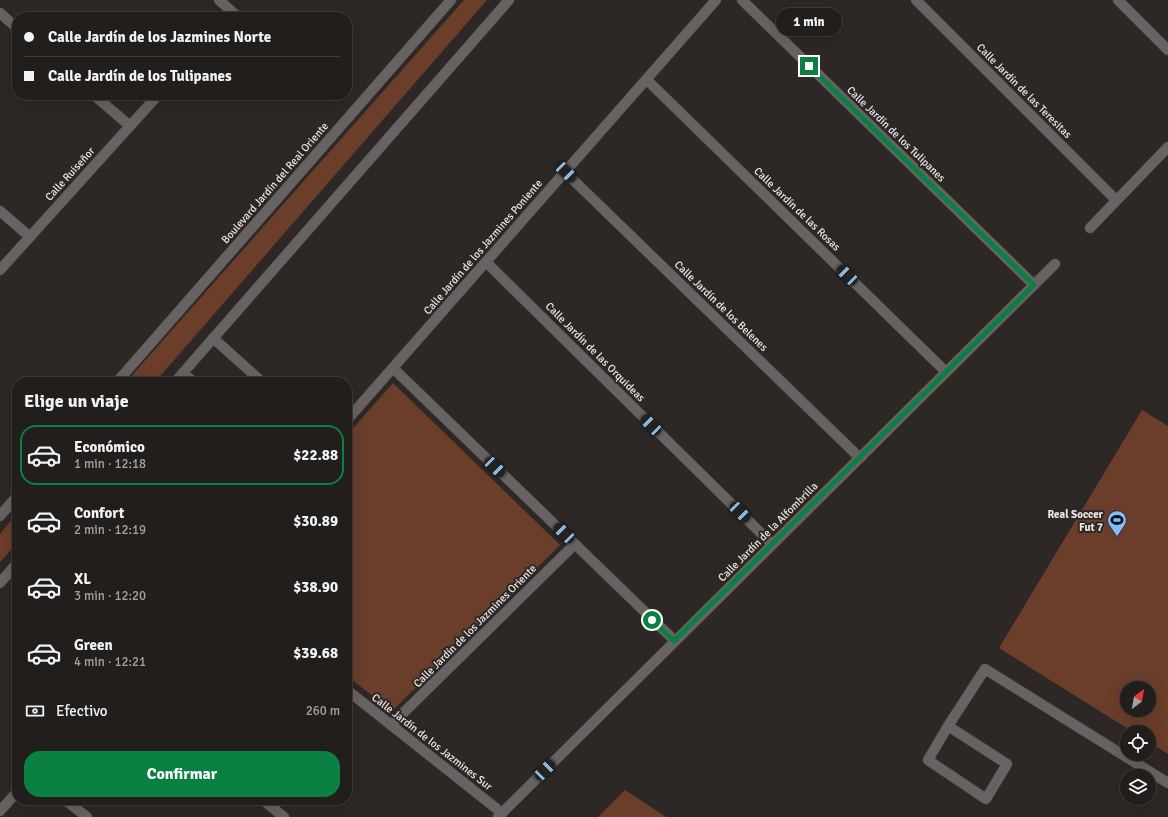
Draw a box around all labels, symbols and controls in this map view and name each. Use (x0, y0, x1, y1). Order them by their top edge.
callout: 1 min (776, 8, 842, 36)
text: 1 min (793, 14, 825, 30)
text: Calle Jardín de los Jazmines Norte (48, 28, 271, 46)
street label: Calle Jardín de las Teresitas (974, 41, 1074, 141)
route end (800, 57, 818, 75)
text: Calle Jardín de los Tulipanes (48, 67, 232, 85)
street label: Calle Jardín de los Tulipanes (844, 84, 948, 185)
street label: Boulevard Jardín del Real Oriente (219, 120, 331, 246)
street label: Calle Ruiseñor (43, 144, 97, 204)
car (553, 159, 579, 185)
street label: Calle Jardín de las Rosas (751, 164, 843, 254)
street label: Calle Jardín de los Jazmines Poniente (421, 177, 545, 317)
street label: Calle Jardín de los Belenes (672, 258, 770, 354)
car (834, 262, 860, 288)
street label: Calle Jardín de las Orquideas (543, 300, 648, 405)
text: Elige un viaje (24, 390, 129, 412)
car (638, 412, 664, 438)
icon: car (26, 437, 62, 473)
text: Económico (74, 438, 145, 456)
text: $22.88 (293, 446, 338, 464)
car (482, 454, 508, 480)
text: 1 min · 12:18 (74, 456, 146, 472)
street label: Calle Jardín de la Alfombrilla (716, 479, 821, 584)
car (727, 499, 753, 525)
icon: car (26, 503, 62, 539)
text: Confort (74, 504, 124, 522)
place label: Real Soccer Fut 7 (1047, 508, 1104, 534)
sports icon: Real Soccer Fut 7 (1106, 509, 1128, 537)
text: $30.89 (293, 512, 338, 530)
car (551, 520, 577, 546)
text: 2 min · 12:19 (74, 522, 146, 538)
street label: Calle Jardín de los Jazmines Oriente (411, 562, 539, 690)
icon: car (26, 569, 62, 605)
text: XL (74, 570, 91, 588)
text: $38.90 (293, 578, 338, 596)
text: 3 min · 12:20 (74, 588, 146, 604)
route start (643, 611, 661, 629)
icon: car (26, 635, 62, 671)
text: Green (74, 636, 113, 654)
text: $39.68 (293, 644, 338, 662)
text: 4 min · 12:21 (74, 654, 146, 670)
north arrow (1120, 681, 1156, 717)
map controls (1120, 681, 1156, 805)
street label: Calle Jardín de los Jazmines Sur (369, 691, 495, 793)
icon: cash (24, 700, 46, 722)
text: Efectivo (56, 702, 108, 720)
text: 260 m (306, 703, 340, 719)
button: locate (1120, 725, 1156, 761)
button: Confirmar (24, 751, 340, 797)
car (532, 757, 558, 783)
button: layers (1120, 769, 1156, 805)

